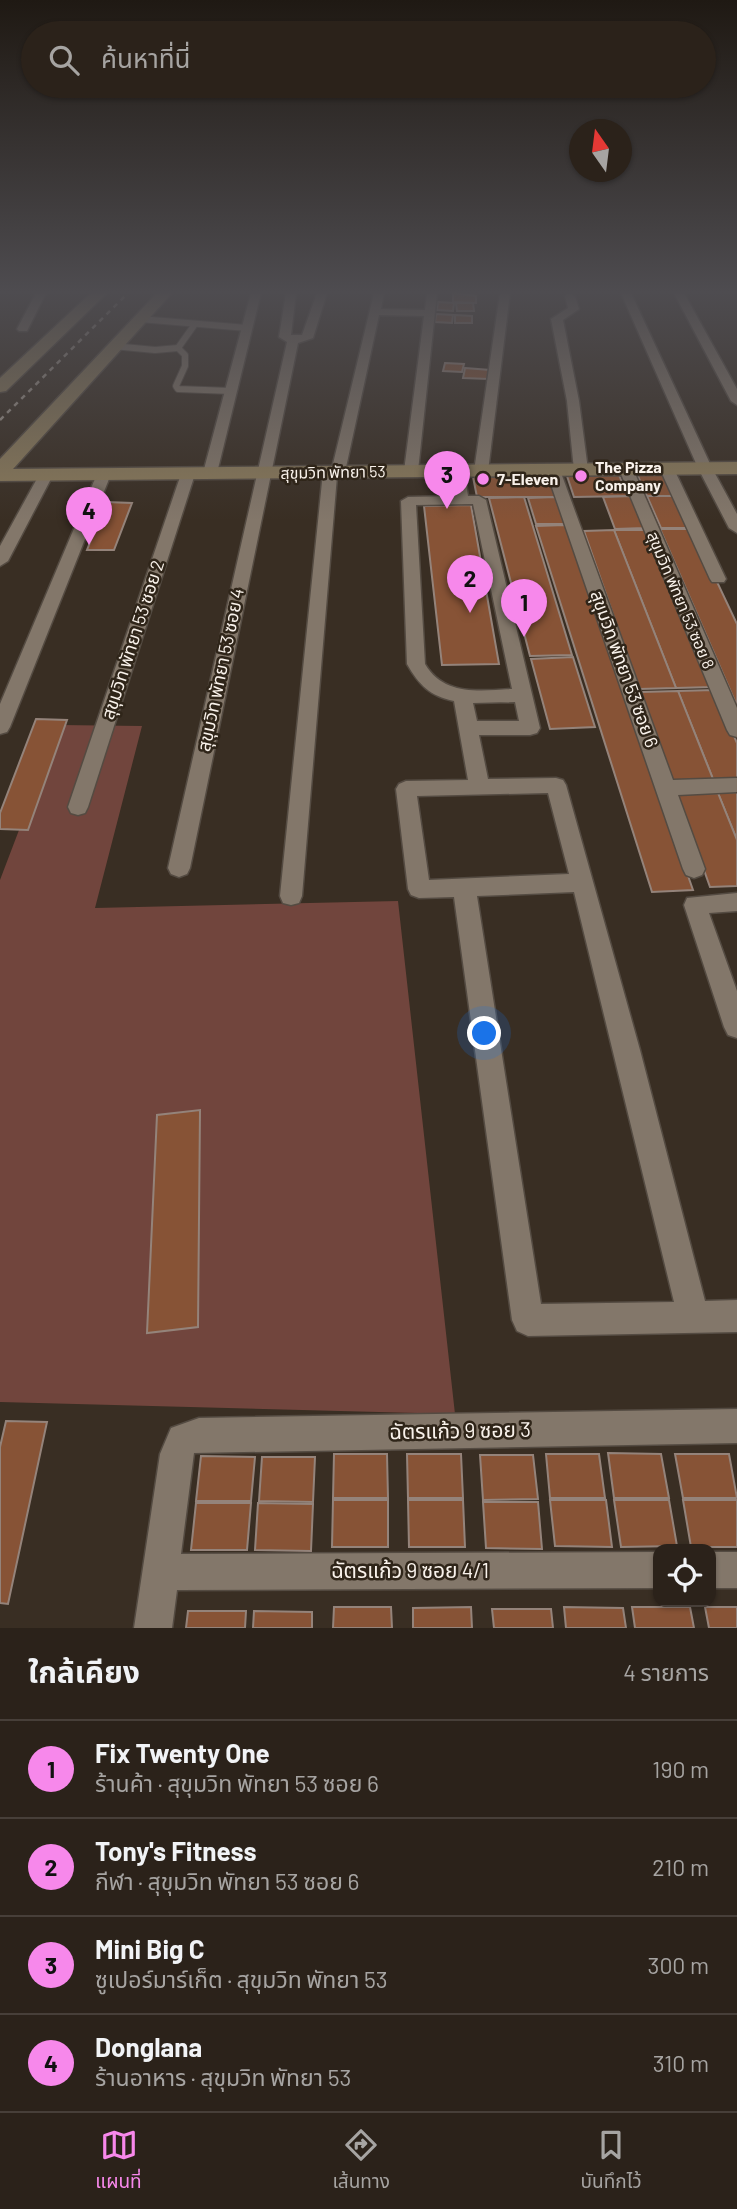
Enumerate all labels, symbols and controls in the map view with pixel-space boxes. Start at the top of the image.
search box [21,21,716,98]
icon: search [45,41,83,79]
text: ค้นหาที่นี่ [101,42,191,73]
north arrow [569,119,632,182]
pin: 3 [424,451,470,509]
place label: The Pizza Company [595,457,662,494]
street label: สุขุมวิท พัทยา 53 [280,461,386,483]
marker: The Pizza Company [573,468,589,484]
place label: 7-Eleven [497,469,558,488]
marker: 7-Eleven [475,471,491,487]
pin: 4 [66,487,112,545]
street label: สุขุมวิท พัทยา 53 ซอย 8 [643,528,719,672]
pin: 2 [447,555,493,613]
street label: สุขุมวิท พัทยา 53 ซอย 2 [96,557,169,722]
pin: 1 [501,579,547,637]
street label: สุขุมวิท พัทยา 53 ซอย 4 [192,586,249,754]
street label: สุขุมวิท พัทยา 53 ซอย 6 [585,587,664,751]
your location [467,1016,501,1050]
street label: ฉัตรแก้ว 9 ซอย 3 [389,1416,531,1443]
map controls [653,1544,716,1607]
button: locate [653,1544,716,1607]
street label: ฉัตรแก้ว 9 ซอย 4/1 [331,1557,489,1582]
text: ใกล้เคียง [28,1653,140,1689]
text: 4 รายการ [623,1658,709,1686]
text: Fix Twenty One [95,1737,270,1768]
text: 1 [47,1755,55,1783]
text: 190 m [652,1755,709,1783]
text: ร้านค้า · สุขุมวิท พัทยา 53 ซอย 6 [95,1769,379,1797]
text: Tony's Fitness [95,1835,256,1866]
text: 2 [45,1853,57,1881]
text: 210 m [652,1853,709,1881]
text: กีฬา · สุขุมวิท พัทยา 53 ซอย 6 [95,1867,359,1895]
text: Mini Big C [95,1933,205,1964]
text: 3 [45,1951,57,1979]
text: 300 m [648,1951,709,1979]
text: ซูเปอร์มาร์เก็ต · สุขุมวิท พัทยา 53 [95,1965,388,1993]
text: Donglana [95,2031,202,2062]
text: 4 [44,2049,58,2077]
text: 310 m [653,2049,709,2077]
text: ร้านอาหาร · สุขุมวิท พัทยา 53 [95,2063,351,2091]
tab: แผนที่ [95,2126,142,2197]
tab: เส้นทาง [332,2126,390,2197]
tab: บันทึกไว้ [581,2126,642,2197]

